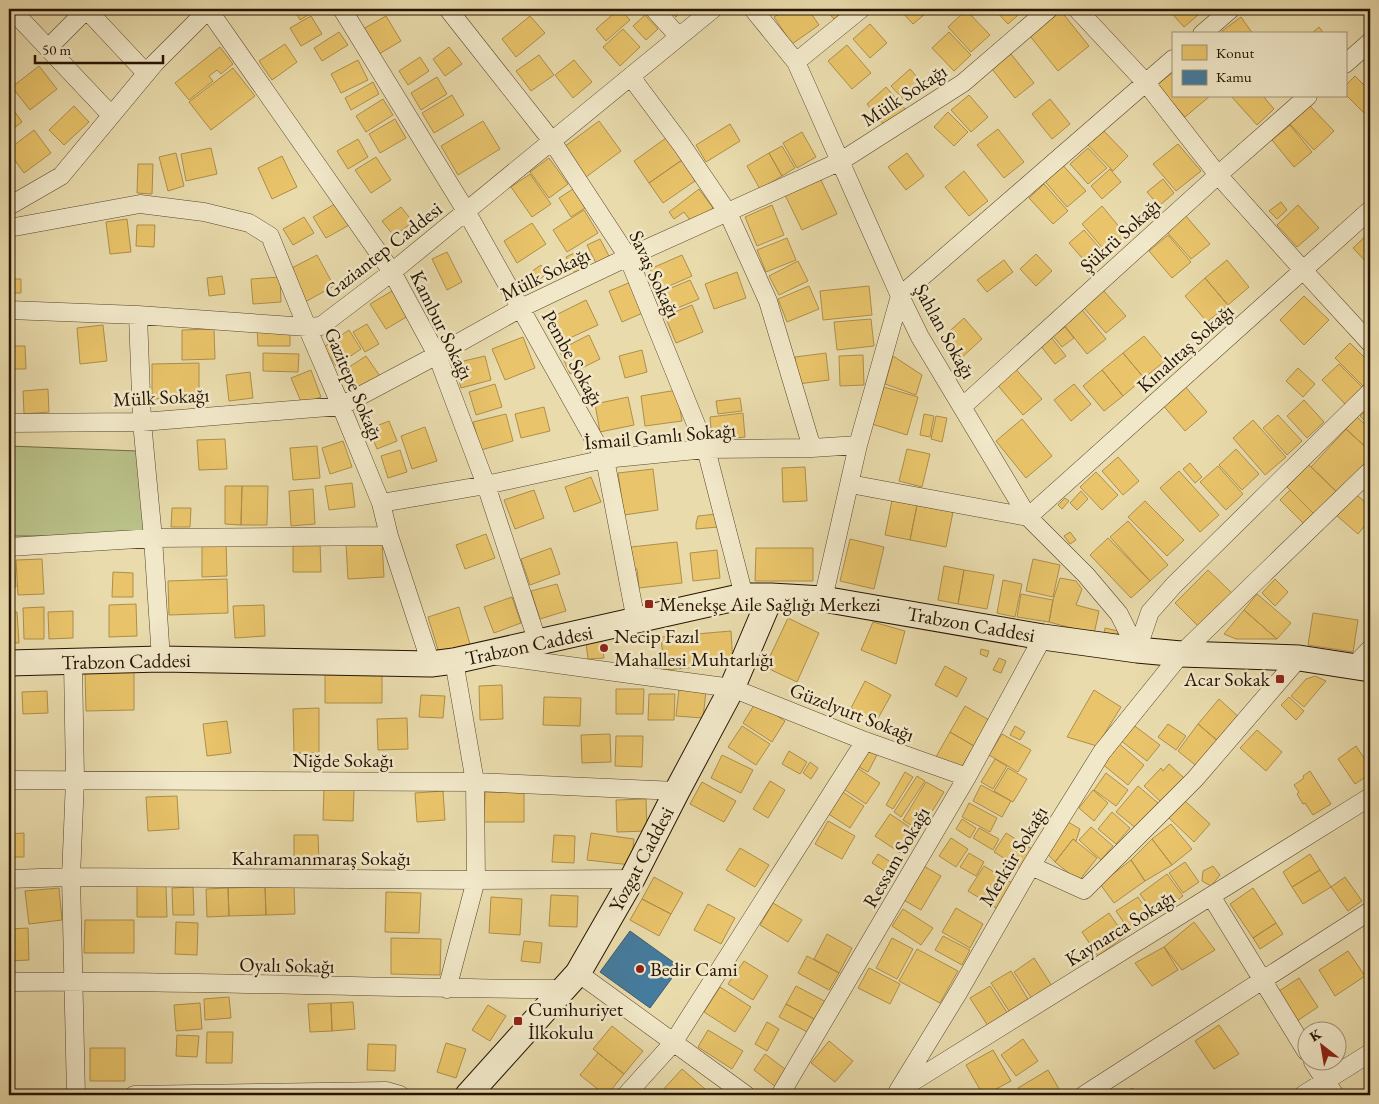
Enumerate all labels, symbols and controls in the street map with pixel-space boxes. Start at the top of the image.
scale bar [35,32,162,64]
legend [1172,32,1346,98]
text: 50 m [42,40,71,59]
text: Konut [1216,43,1254,62]
street label: Mülk Sokağı [856,58,952,132]
text: Kamu [1216,67,1252,86]
street label: Şükrü Sokağı [1074,192,1166,278]
street label: Gaziantep Caddesi [319,196,447,304]
street label: Savaş Sokağı [623,226,687,322]
street label: Mülk Sokağı [496,241,594,307]
street label: Kambur Sokağı [404,266,480,384]
street label: Şahlan Sokağı [908,279,982,383]
street label: Kınalıtaş Sokağı [1131,298,1239,398]
street label: Pembe Sokağı [536,306,610,410]
street label: Gazitepe Sokağı [318,323,390,445]
street label: Mülk Sokağı [112,381,210,413]
street label: İsmail Gamlı Sokağı [583,416,737,456]
place label: Menekşe Aile Sağlığı Merkezi [659,591,881,617]
marker: Menekşe Aile Sağlığı Merkezi [643,598,655,610]
street label: Trabzon Caddesi [905,600,1037,648]
street label: Trabzon Caddesi [463,619,595,671]
place label: Necip Fazıl Mahallesi Muhtarlığı [614,623,774,672]
marker: Necip Fazıl Mahallesi Muhtarlığı [598,642,610,654]
street label: Trabzon Caddesi [61,647,191,675]
place label: Acar Sokak [1183,666,1271,692]
marker: Acar Sokak [1274,673,1286,685]
street label: Güzelyurt Sokağı [786,676,918,748]
street label: Niğde Sokağı [292,747,394,773]
street label: Merkür Sokağı [973,801,1053,911]
street label: Yozgat Caddesi [602,802,680,916]
street label: Ressam Sokağı [857,802,935,912]
street label: Kahramanmaraş Sokağı [231,845,411,871]
street label: Kaynarca Sokağı [1060,884,1180,972]
street label: Oyalı Sokağı [239,951,335,979]
place label: Bedir Cami [650,956,738,982]
marker: Bedir Cami [634,963,646,975]
place label: Cumhuriyet İlkokulu [528,996,624,1045]
marker: Cumhuriyet İlkokulu [512,1015,524,1027]
north arrow [1296,1022,1346,1072]
text: K [1306,1024,1325,1045]

